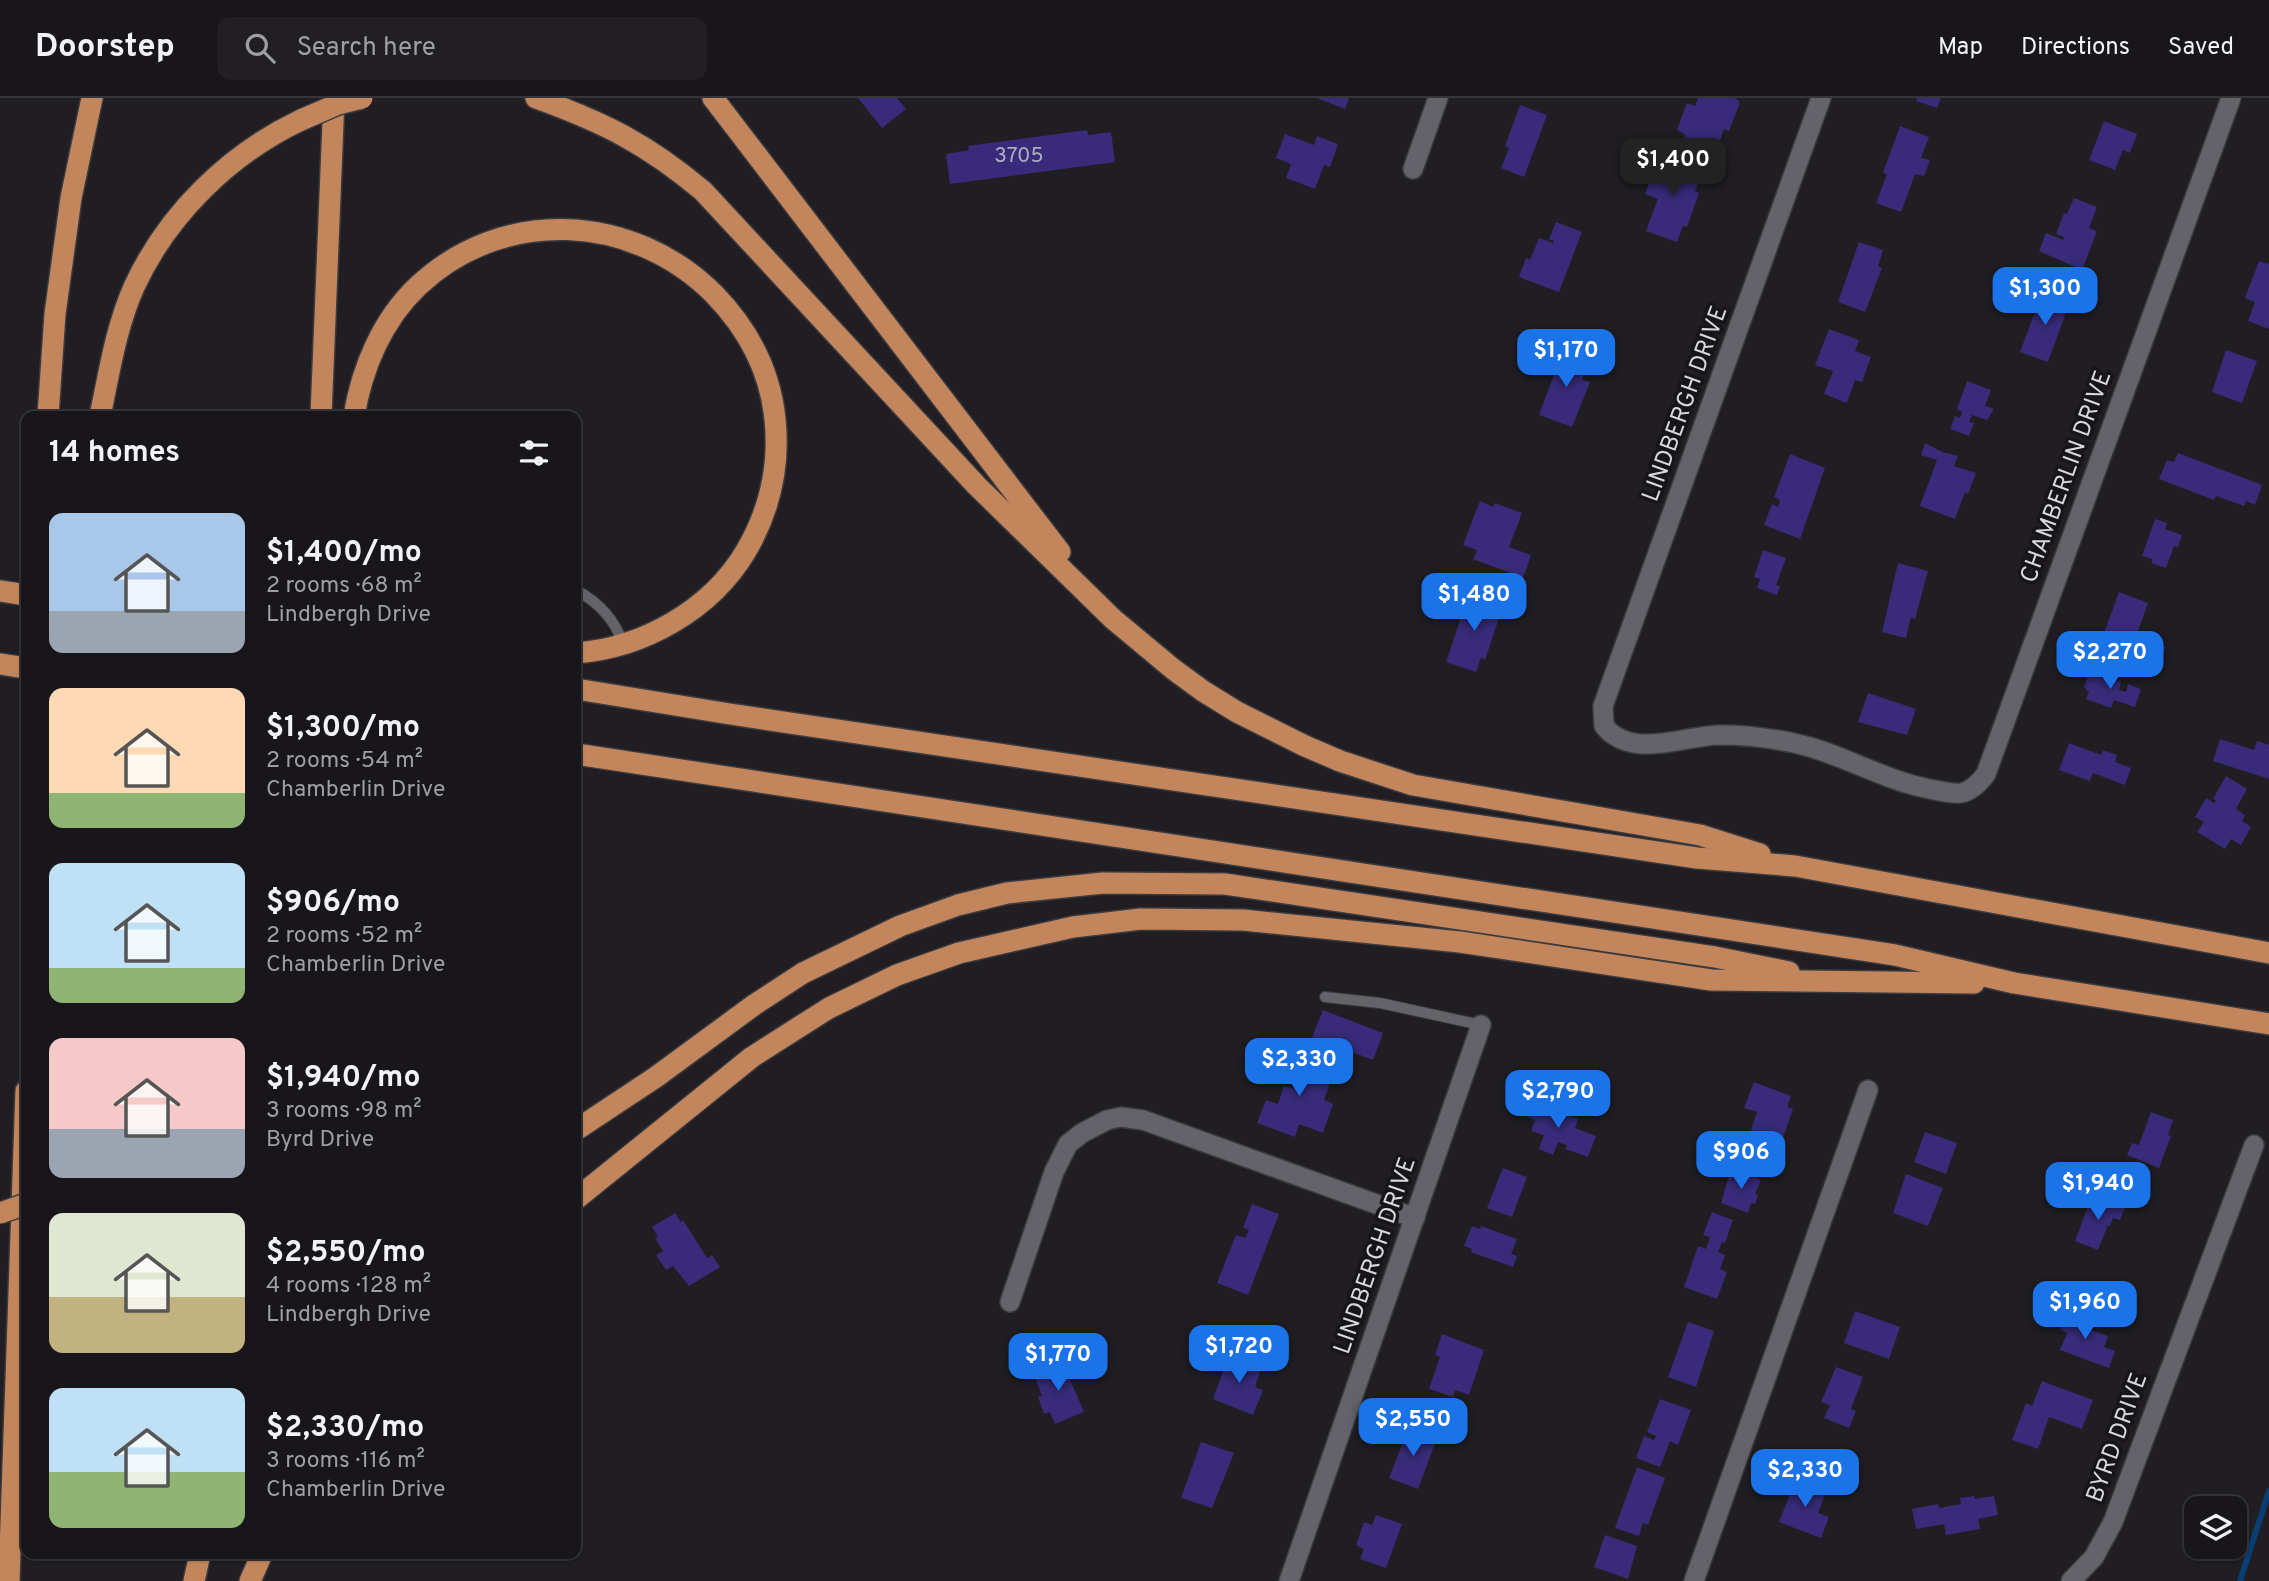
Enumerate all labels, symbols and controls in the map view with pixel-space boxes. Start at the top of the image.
search box [217,17,707,80]
text: Doorstep [35,27,175,69]
icon: search [241,29,279,67]
text: Search here [297,32,436,65]
text: Map [1938,33,1983,63]
text: Directions [2021,33,2130,63]
text: Saved [2168,33,2234,63]
pin: $1,400 [1616,139,1730,198]
house number: 3705 [994,143,1044,170]
text: $1,400 [1636,146,1710,175]
pin: $1,300 [1988,268,2102,327]
text: $1,300 [2009,275,2081,304]
street label: LINDBERGH DRIVE [1637,302,1735,506]
pin: $1,170 [1509,330,1623,389]
text: $1,170 [1533,337,1599,366]
street label: CHAMBERLIN DRIVE [2015,367,2119,587]
icon: filters [515,434,553,472]
text: 14 homes [49,435,180,472]
text: $1,400/mo [266,535,422,572]
icon: home [105,541,189,625]
text: 2 rooms · 68 m² [266,572,422,601]
pin: $1,480 [1417,574,1531,633]
text: $1,480 [1437,581,1511,610]
text: Lindbergh Drive [266,601,431,630]
pin: $2,270 [2053,632,2167,691]
text: $2,270 [2072,639,2148,668]
text: $1,300/mo [266,710,420,747]
icon: home [105,716,189,800]
text: 2 rooms · 54 m² [266,747,423,776]
text: Chamberlin Drive [266,776,445,805]
text: $906/mo [266,885,400,922]
icon: home [105,891,189,975]
text: 2 rooms · 52 m² [266,922,422,951]
text: Chamberlin Drive [266,951,445,980]
pin: $2,330 [1242,1038,1356,1098]
text: $2,330 [1261,1046,1337,1075]
text: $1,940/mo [266,1060,420,1097]
icon: home [105,1066,189,1150]
pin: $2,790 [1501,1070,1615,1130]
text: $2,790 [1521,1078,1595,1107]
text: 3 rooms · 98 m² [266,1097,422,1126]
text: Byrd Drive [266,1126,374,1155]
pin: $906 [1700,1132,1782,1191]
text: $906 [1712,1139,1770,1168]
street label: LINDBERGH DRIVE [1328,1154,1424,1358]
pin: $1,940 [2041,1162,2155,1222]
text: $1,940 [2061,1170,2135,1199]
text: $2,550/mo [266,1235,425,1272]
icon: home [105,1241,189,1325]
text: 4 rooms · 128 m² [266,1272,431,1301]
pin: $1,960 [2028,1282,2142,1341]
text: $1,960 [2049,1289,2121,1318]
text: Lindbergh Drive [266,1301,431,1330]
pin: $1,720 [1182,1326,1296,1385]
text: $1,720 [1205,1333,1273,1362]
pin: $1,770 [1001,1334,1115,1393]
text: $1,770 [1025,1341,1091,1370]
street label: BYRD DRIVE [2081,1369,2155,1507]
pin: $2,550 [1356,1398,1470,1458]
text: $2,550 [1375,1406,1451,1435]
text: $2,330/mo [266,1410,424,1447]
icon: home [105,1416,189,1500]
text: 3 rooms · 116 m² [266,1447,425,1476]
pin: $2,330 [1748,1450,1862,1509]
text: $2,330 [1767,1457,1843,1486]
text: Chamberlin Drive [266,1476,445,1505]
map controls [2184,1496,2247,1559]
button: layers [2184,1496,2247,1559]

